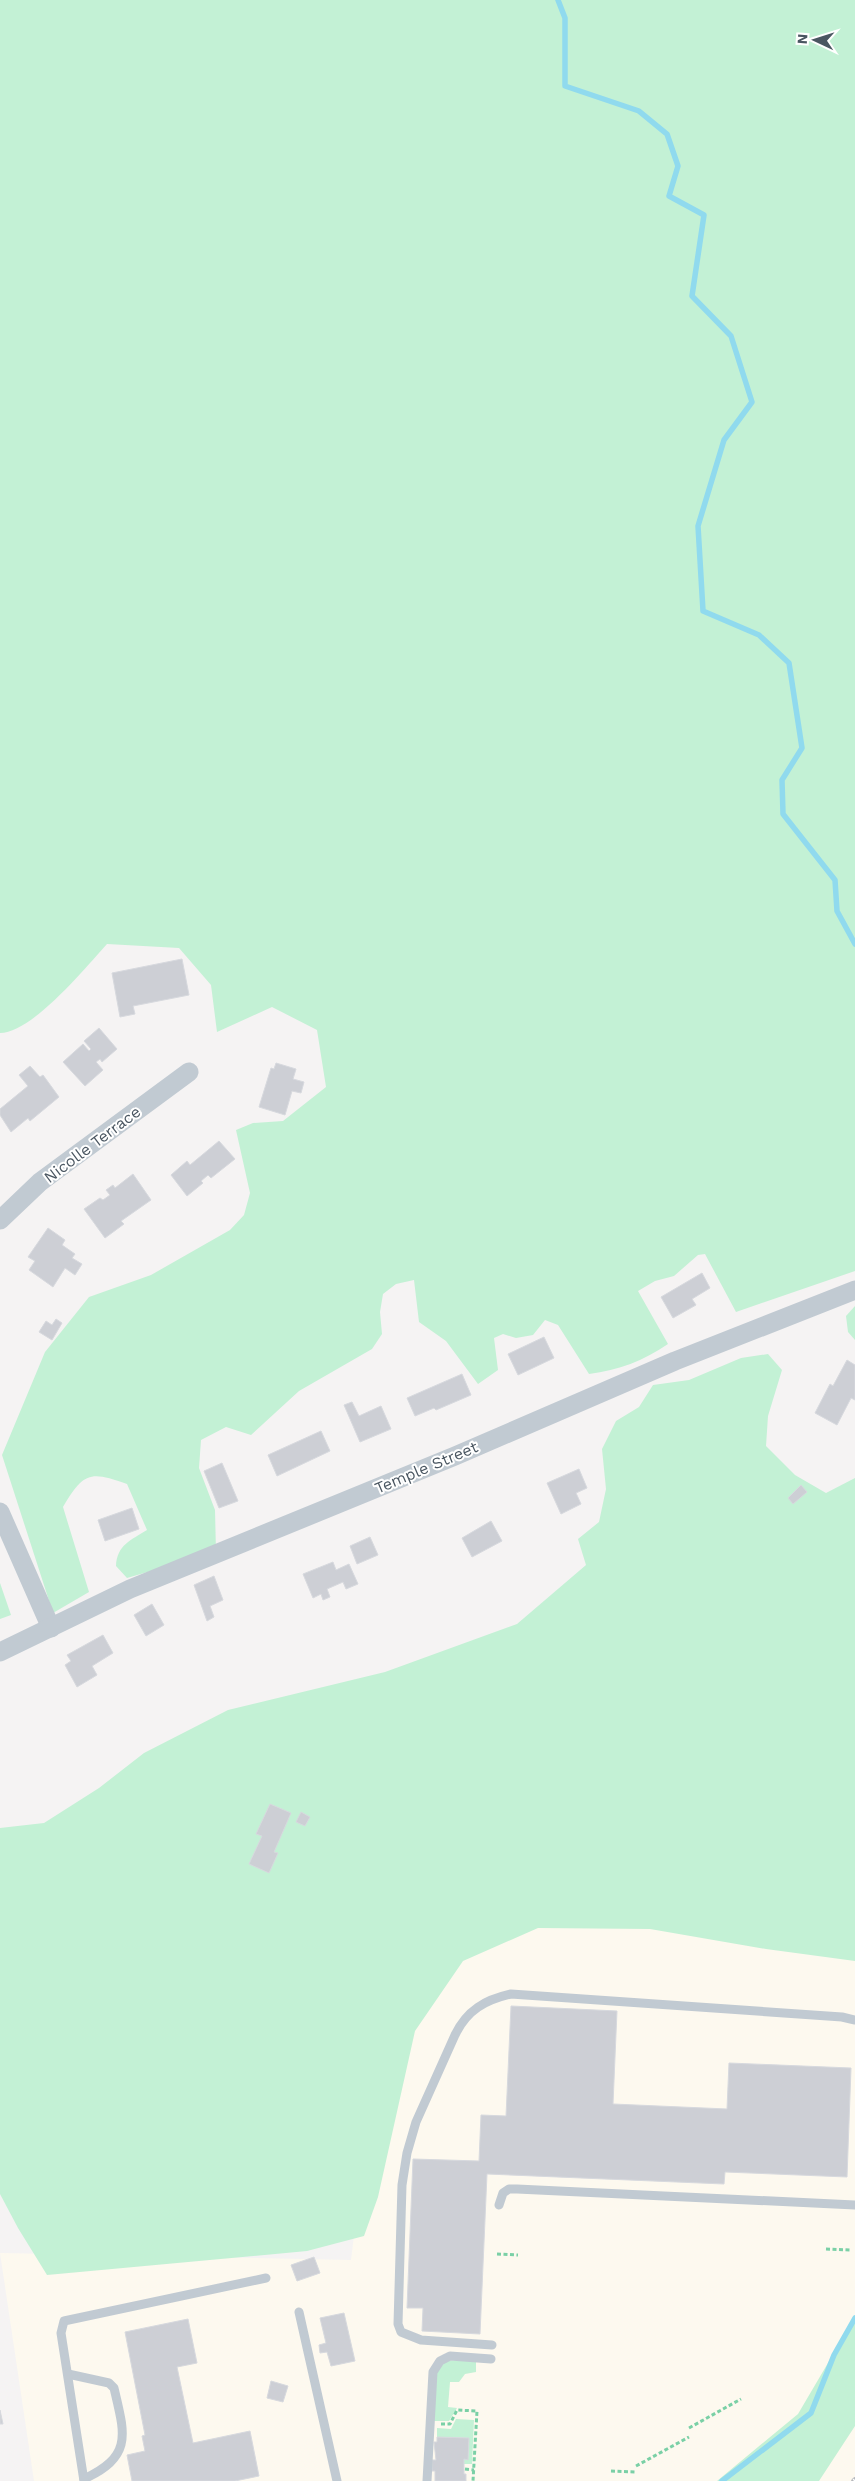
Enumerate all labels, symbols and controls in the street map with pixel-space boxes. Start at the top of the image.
north arrow [790,15,840,65]
text: N [794,33,810,45]
street label: Nicolle Terrace [40,1102,144,1187]
street label: Temple Street [372,1437,481,1498]

